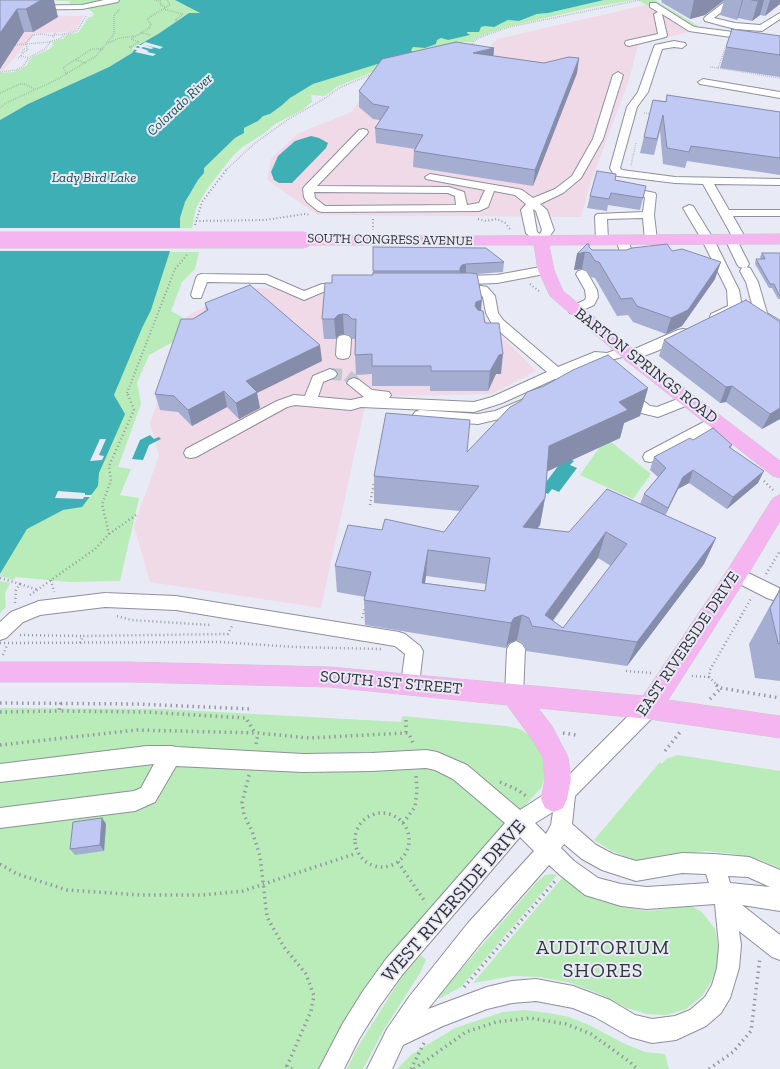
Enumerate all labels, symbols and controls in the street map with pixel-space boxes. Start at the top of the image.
water label: Colorado River [144,70,216,140]
water label: Lady Bird Lake [52,170,136,186]
street label: SOUTH CONGRESS AVENUE [307,231,473,249]
street label: BARTON SPRINGS ROAD [571,304,721,428]
street label: EAST RIVERSIDE DRIVE [632,568,744,720]
street label: SOUTH 1ST STREET [319,667,463,699]
street label: WEST RIVERSIDE DRIVE [377,815,531,987]
district label: AUDITORIUM SHORES [536,936,670,983]

